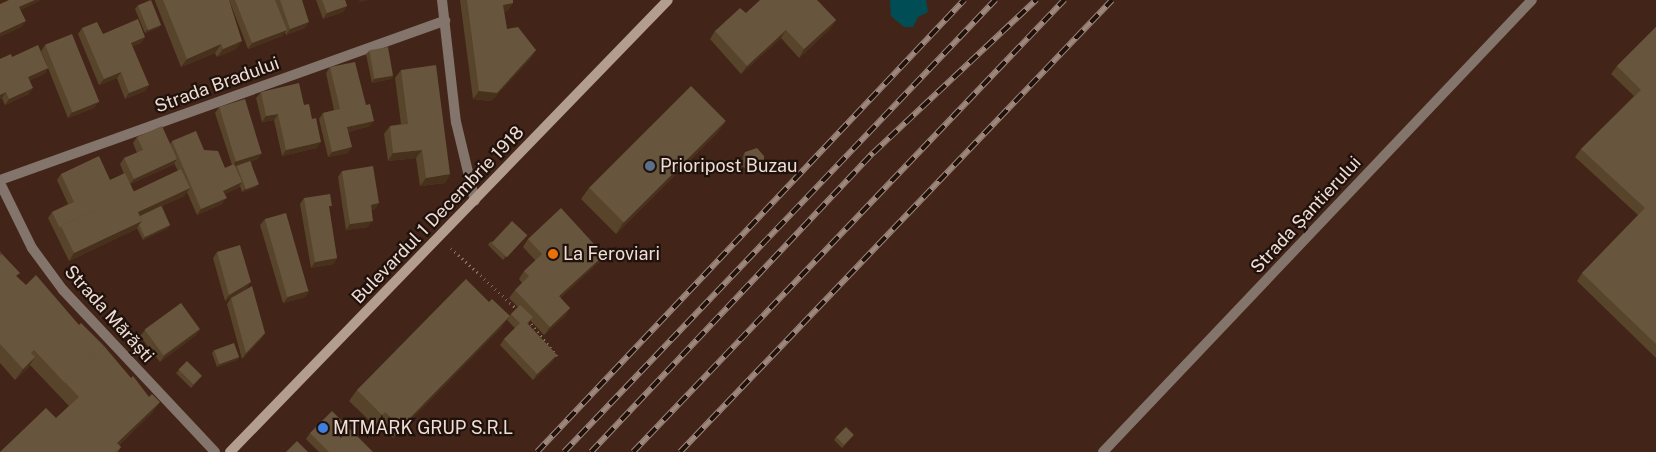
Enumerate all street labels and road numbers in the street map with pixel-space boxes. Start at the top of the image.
street label: Strada Bradului [152,53,282,117]
street label: Bulevardul 1 Decembrie 1918 [347,122,529,308]
street label: Strada Șantierului [1246,152,1366,278]
street label: Strada Mărăști [60,261,158,367]

